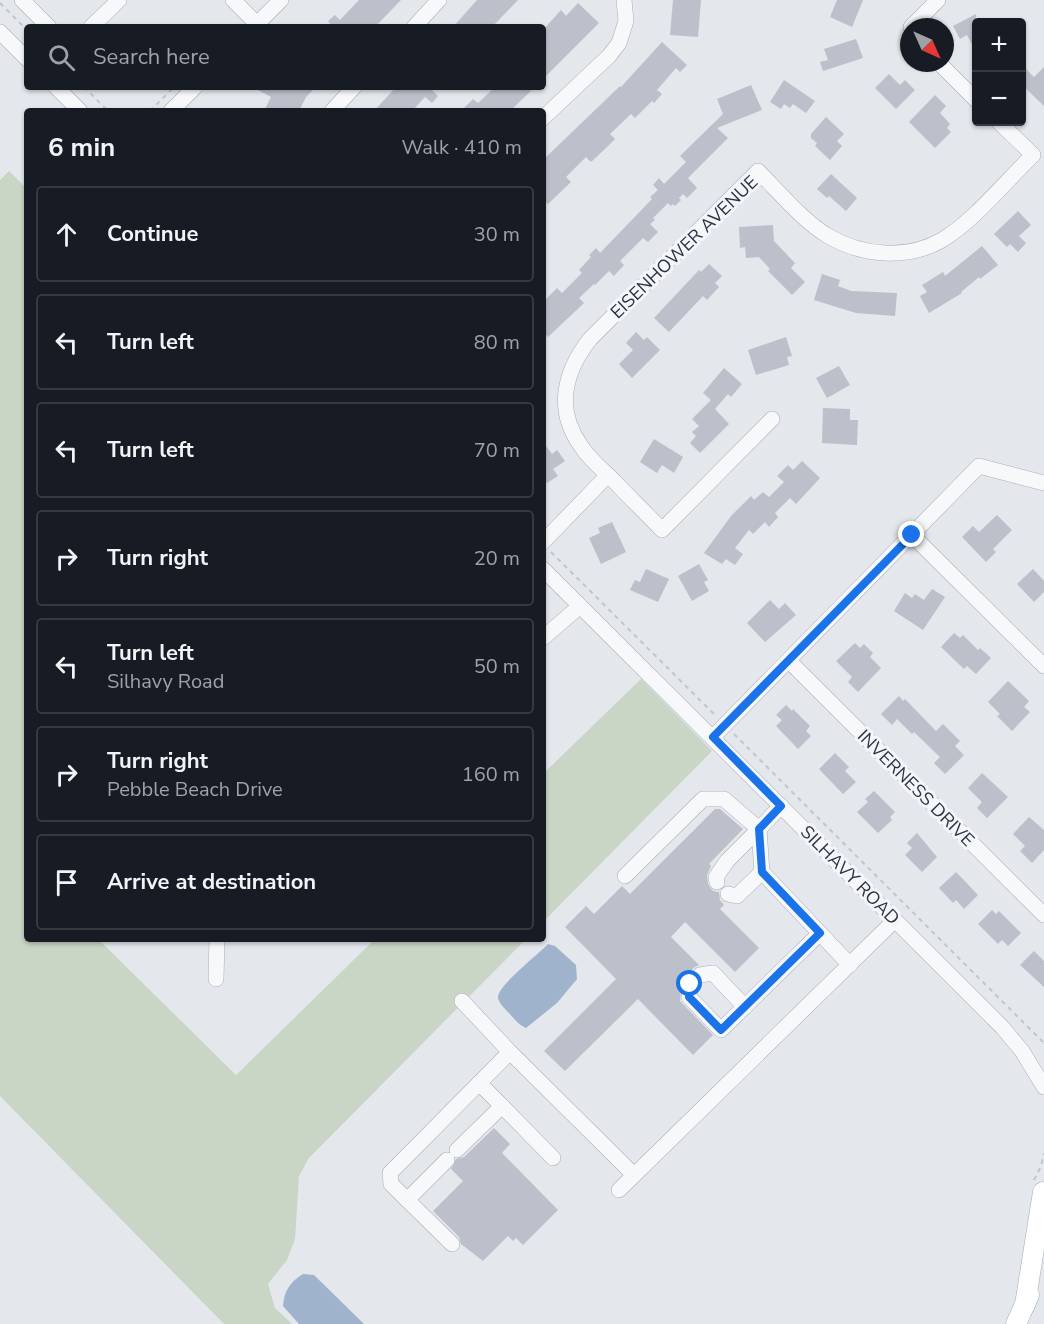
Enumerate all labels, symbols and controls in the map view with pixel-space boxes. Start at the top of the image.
north arrow [900,18,954,72]
map controls [972,18,1026,126]
button: + [972,18,1026,72]
search box [24,24,546,90]
icon: search [45,41,78,74]
text: Search here [93,42,210,72]
button: − [972,72,1026,126]
text: 6 min [48,130,115,165]
text: Walk · 410 m [402,134,522,161]
street label: EISENHOWER AVENUE [605,170,763,324]
icon: ahead [50,218,83,251]
text: Continue [107,219,198,249]
text: 30 m [474,221,520,248]
icon: left [50,326,83,359]
text: Turn left [107,327,194,357]
text: 80 m [474,329,520,356]
icon: left [50,434,83,467]
text: Turn left [107,435,194,465]
text: 70 m [474,437,520,464]
route end [898,521,924,547]
icon: right [50,542,83,575]
text: Turn right [107,543,208,573]
text: 20 m [474,545,520,572]
text: Turn left [107,638,194,668]
icon: left [50,650,83,683]
text: 50 m [474,653,520,680]
text: Silhavy Road [107,668,224,695]
street label: INVERNESS DRIVE [852,724,980,852]
text: Turn right [107,746,208,776]
icon: right [50,758,83,791]
text: 160 m [462,761,520,788]
text: Pebble Beach Drive [107,776,283,803]
street label: SILHAVY ROAD [795,820,905,930]
icon: arrive [50,866,83,899]
text: Arrive at destination [107,867,316,897]
route start [676,970,702,996]

